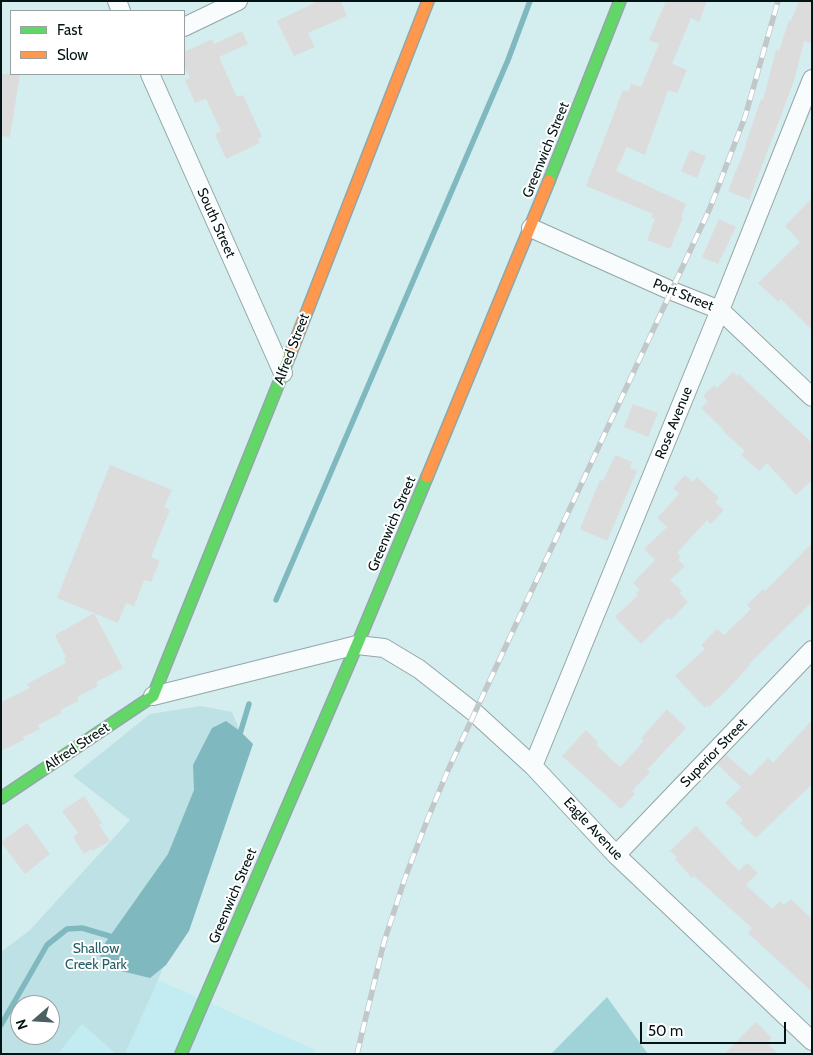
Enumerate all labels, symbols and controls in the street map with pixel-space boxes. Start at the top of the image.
legend [10,10,185,75]
text: Fast [57,21,82,39]
text: Slow [57,46,88,64]
street label: Greenwich Street [519,100,573,200]
street label: South Street [193,185,239,261]
street label: Port Street [650,275,716,315]
street label: Alfred Street [271,311,313,387]
street label: Rose Avenue [652,384,696,462]
street label: Greenwich Street [364,474,420,574]
street label: Superior Street [677,715,751,791]
street label: Alfred Street [41,719,113,775]
street label: Eagle Avenue [560,794,626,864]
street label: Greenwich Street [205,846,261,946]
park label: Shallow Creek Park [65,941,127,974]
north arrow [10,995,60,1045]
scale bar [643,1012,789,1044]
text: N [12,1017,32,1032]
text: 50 m [648,1022,683,1040]

